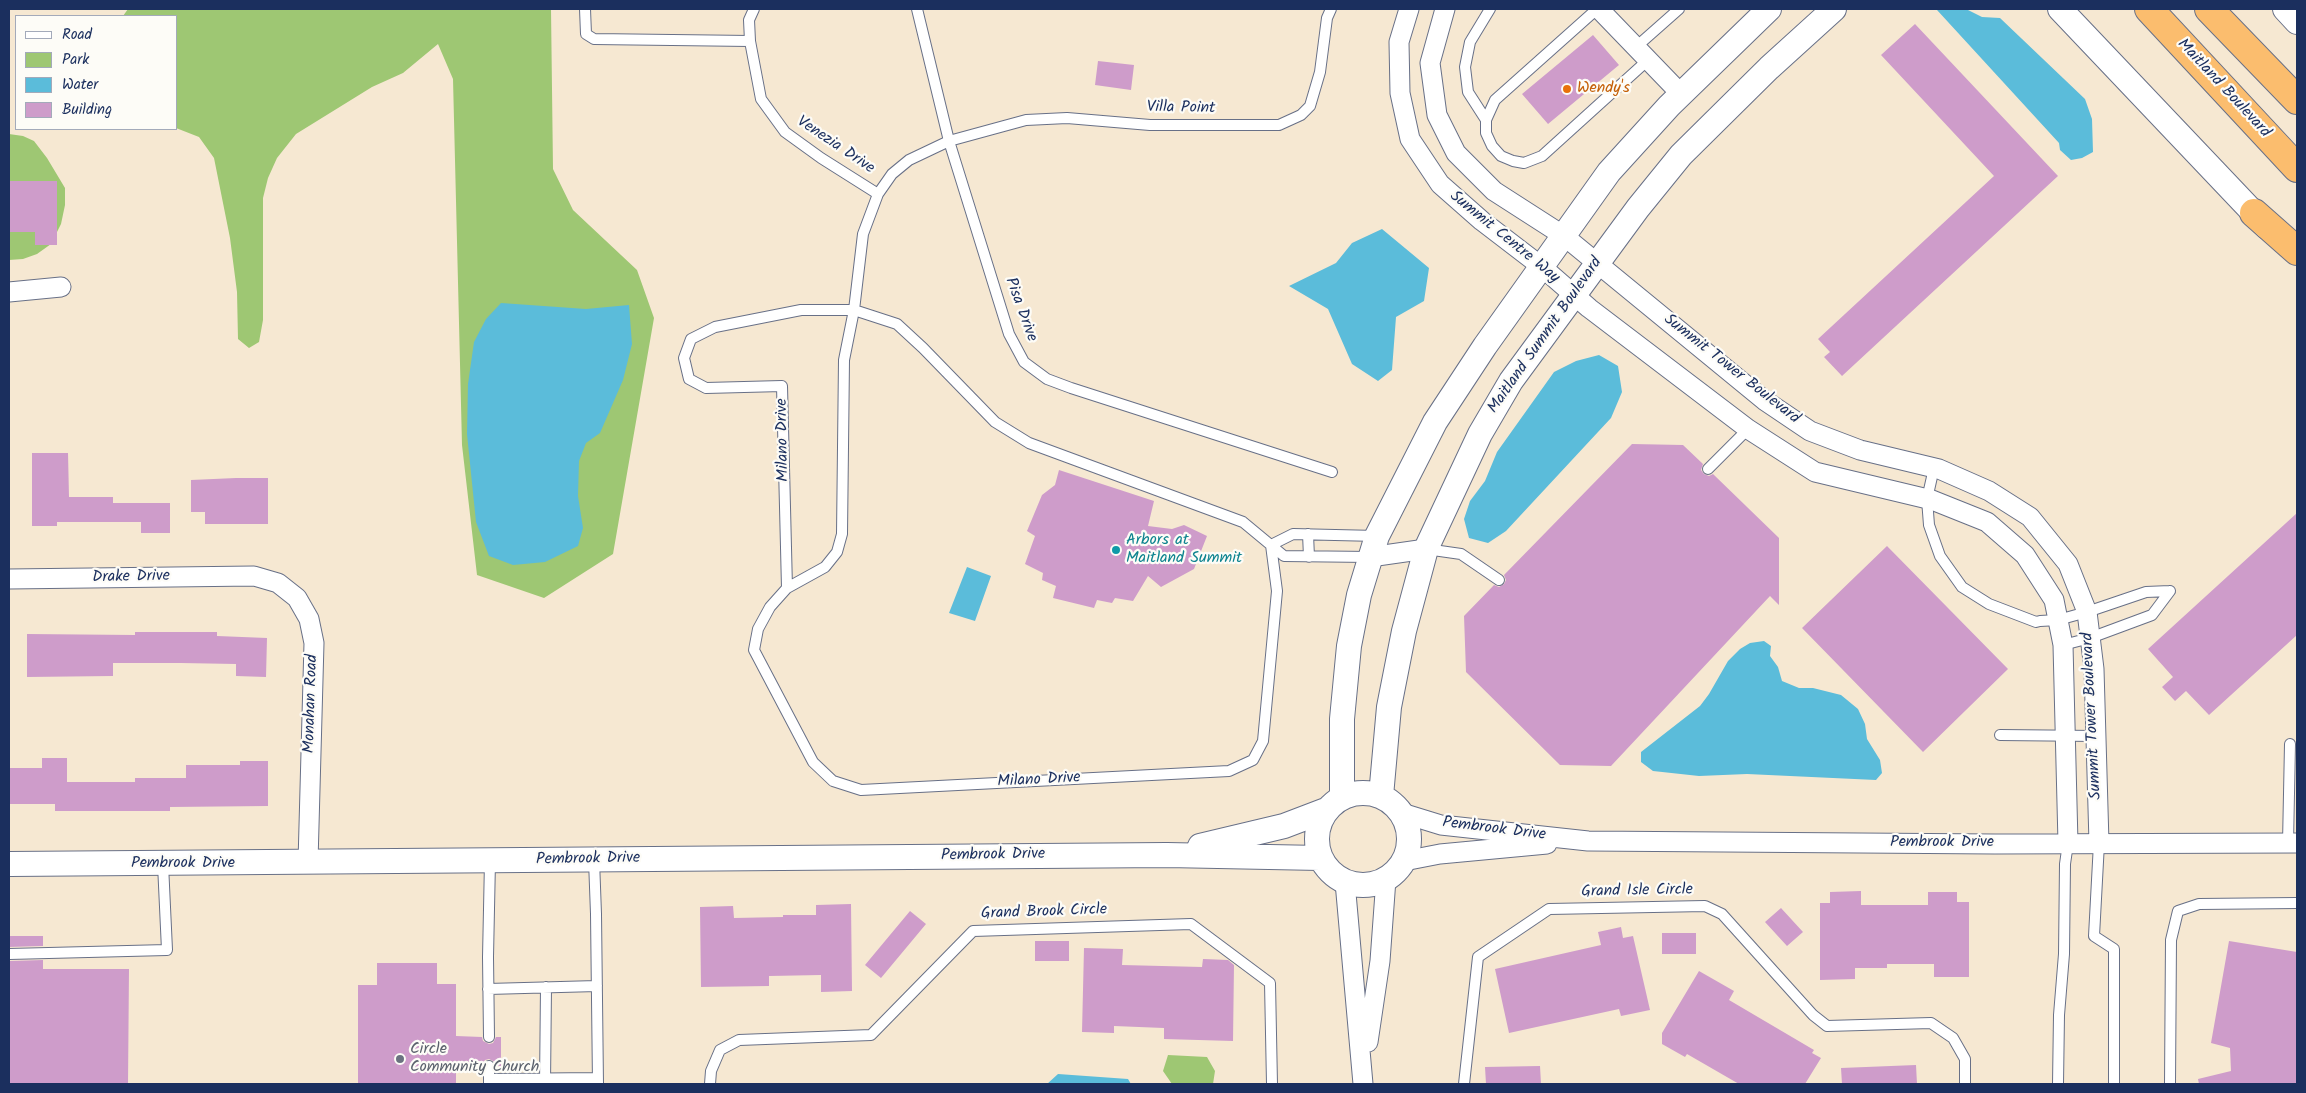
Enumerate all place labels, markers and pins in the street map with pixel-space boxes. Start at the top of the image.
place label: Wendy's [1577,79,1630,99]
marker: Wendy's [1561,83,1573,95]
place label: Arbors at Maitland Summit [1126,531,1242,569]
marker: Arbors at Maitland Summit [1110,544,1122,556]
place label: Circle Community Church [410,1040,539,1078]
marker: Circle Community Church [394,1053,406,1065]

